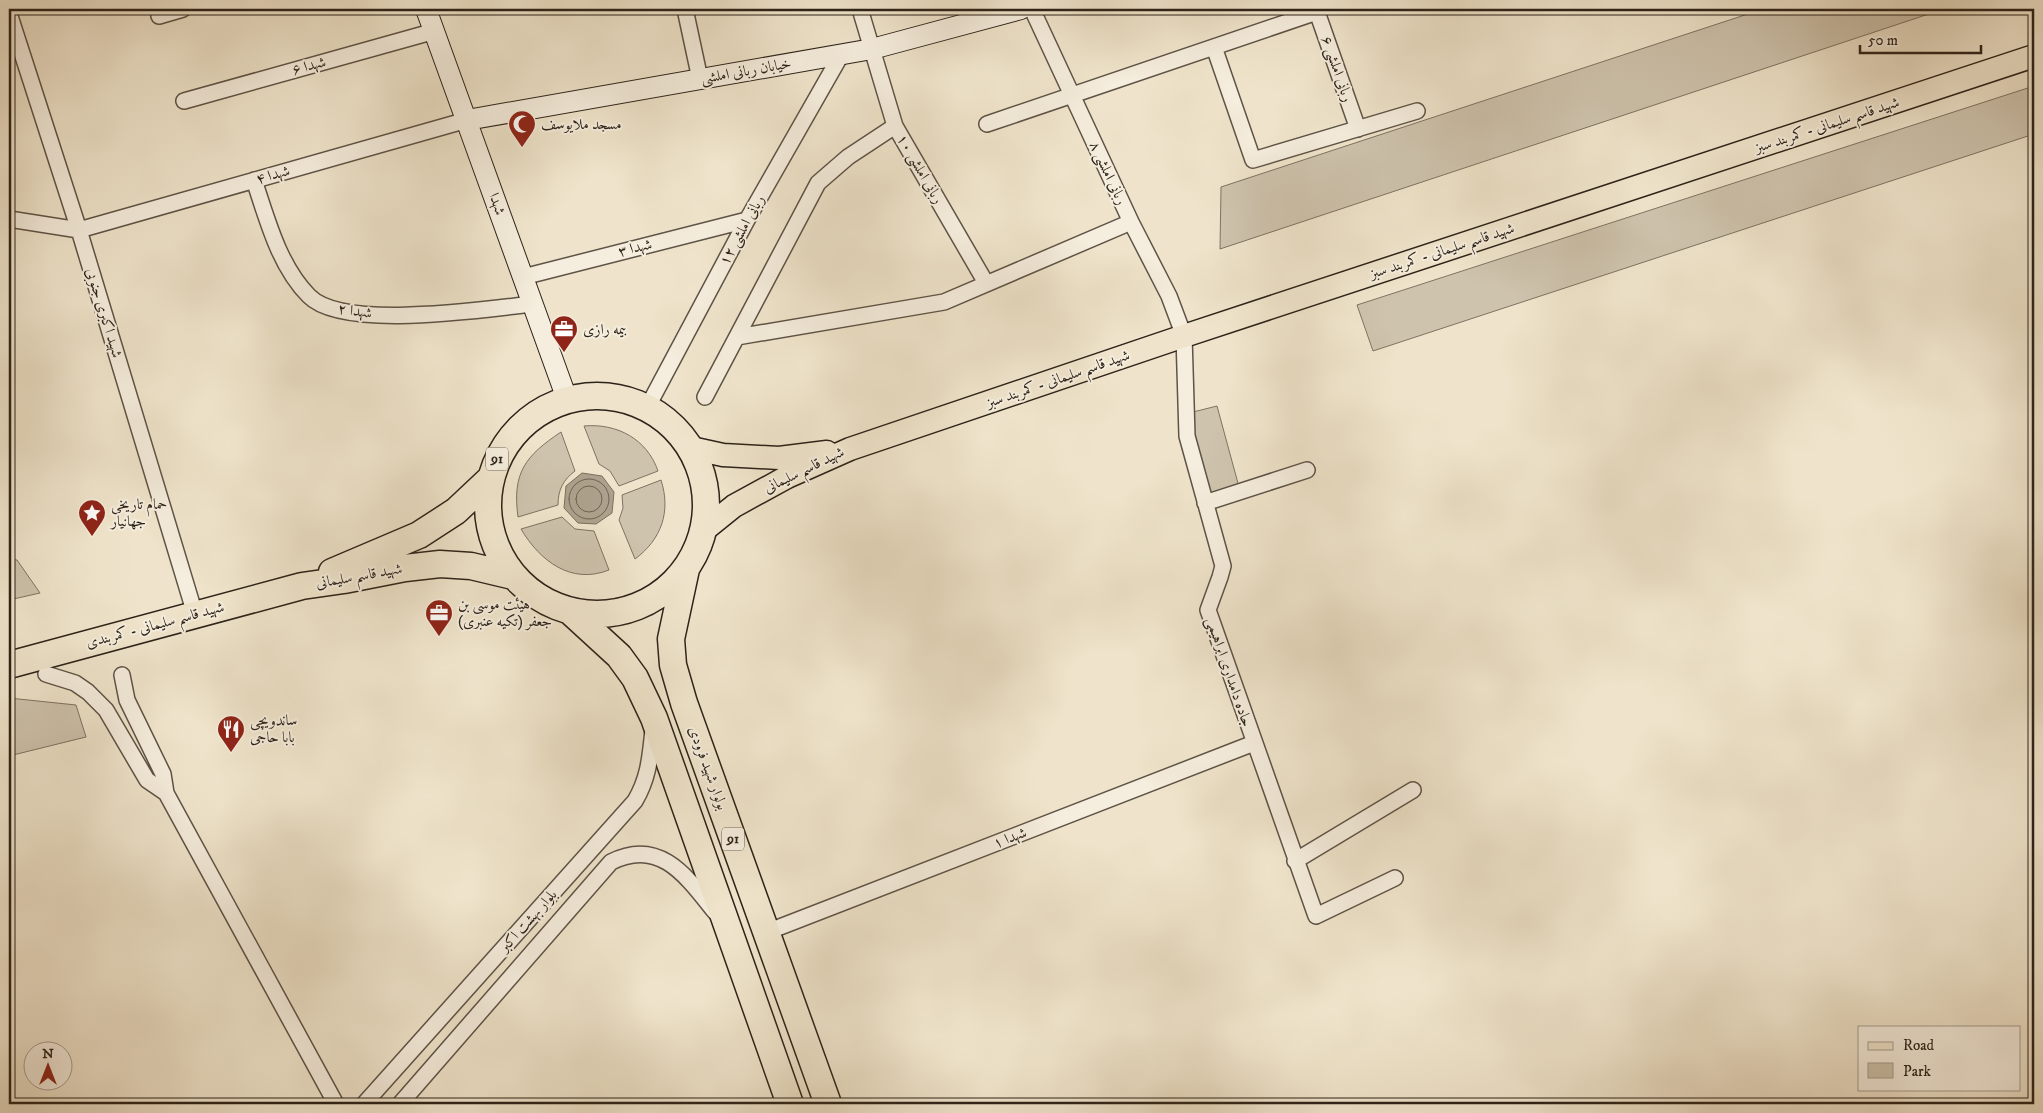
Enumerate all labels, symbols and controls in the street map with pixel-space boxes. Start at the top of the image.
scale bar [1860,22,1982,54]
text: 50 m [1868,31,1898,50]
street label: ربانی املشی ۶ [1316,34,1357,105]
street label: شهدا ۶ [290,52,328,80]
street label: خیابان ربانی املشی [699,54,793,89]
street label: شهید قاسم سلیمانی - کمربند سبز [1750,93,1903,163]
mosque icon: مسجد ملایوسف [507,109,537,148]
place label: مسجد ملایوسف [541,115,621,134]
street label: ربانی املشی ۱۰ [892,131,948,208]
street label: ربانی املشی ۸ [1084,138,1131,208]
street label: شهدا ۴ [254,161,292,189]
street label: شهدا [484,190,510,218]
street label: ربانی املشی ۱۲ [715,192,770,269]
street label: شهید قاسم سلیمانی - کمربند سبز [1365,219,1518,289]
street label: شهدا ۳ [616,235,654,261]
street label: شهید اکبری جنوبی [80,266,127,361]
street label: شهدا ۲ [337,299,373,323]
office icon: بیمه رازی [549,314,579,353]
place label: بیمه رازی [583,320,627,339]
street label: شهید قاسم سلیمانی - کمربند سبز [982,345,1134,418]
street label: شهید قاسم سلیمانی [761,442,850,502]
road number: 91 [486,448,508,470]
place label: حمام تاریخی جهانیار [109,495,167,531]
place icon: حمام تاریخی جهانیار [77,498,107,537]
street label: شهید قاسم سلیمانی [314,559,404,598]
place label: هيئت موسی بن جعفر (تکیه عنبری) [458,595,552,631]
street label: شهید قاسم سلیمانی - کمربندی [84,597,227,657]
office icon: هيئت موسی بن جعفر (تکیه عنبری) [424,598,454,637]
street label: جاده دامداری ابراهیمی [1200,615,1257,730]
place label: ساندویچی بابا حاجی [250,711,297,747]
restaurant icon: ساندویچی بابا حاجی [216,714,246,753]
street label: بولوار شهید فرودی [684,723,732,813]
street label: شهدا ۱ [991,823,1029,853]
road number: 91 [722,828,744,851]
street label: بلوار بهشت اکبر [493,885,561,958]
legend [1858,1026,2020,1090]
text: Road [1903,1036,1935,1055]
north arrow [22,1040,72,1090]
text: N [42,1045,54,1063]
text: Park [1903,1062,1932,1081]

